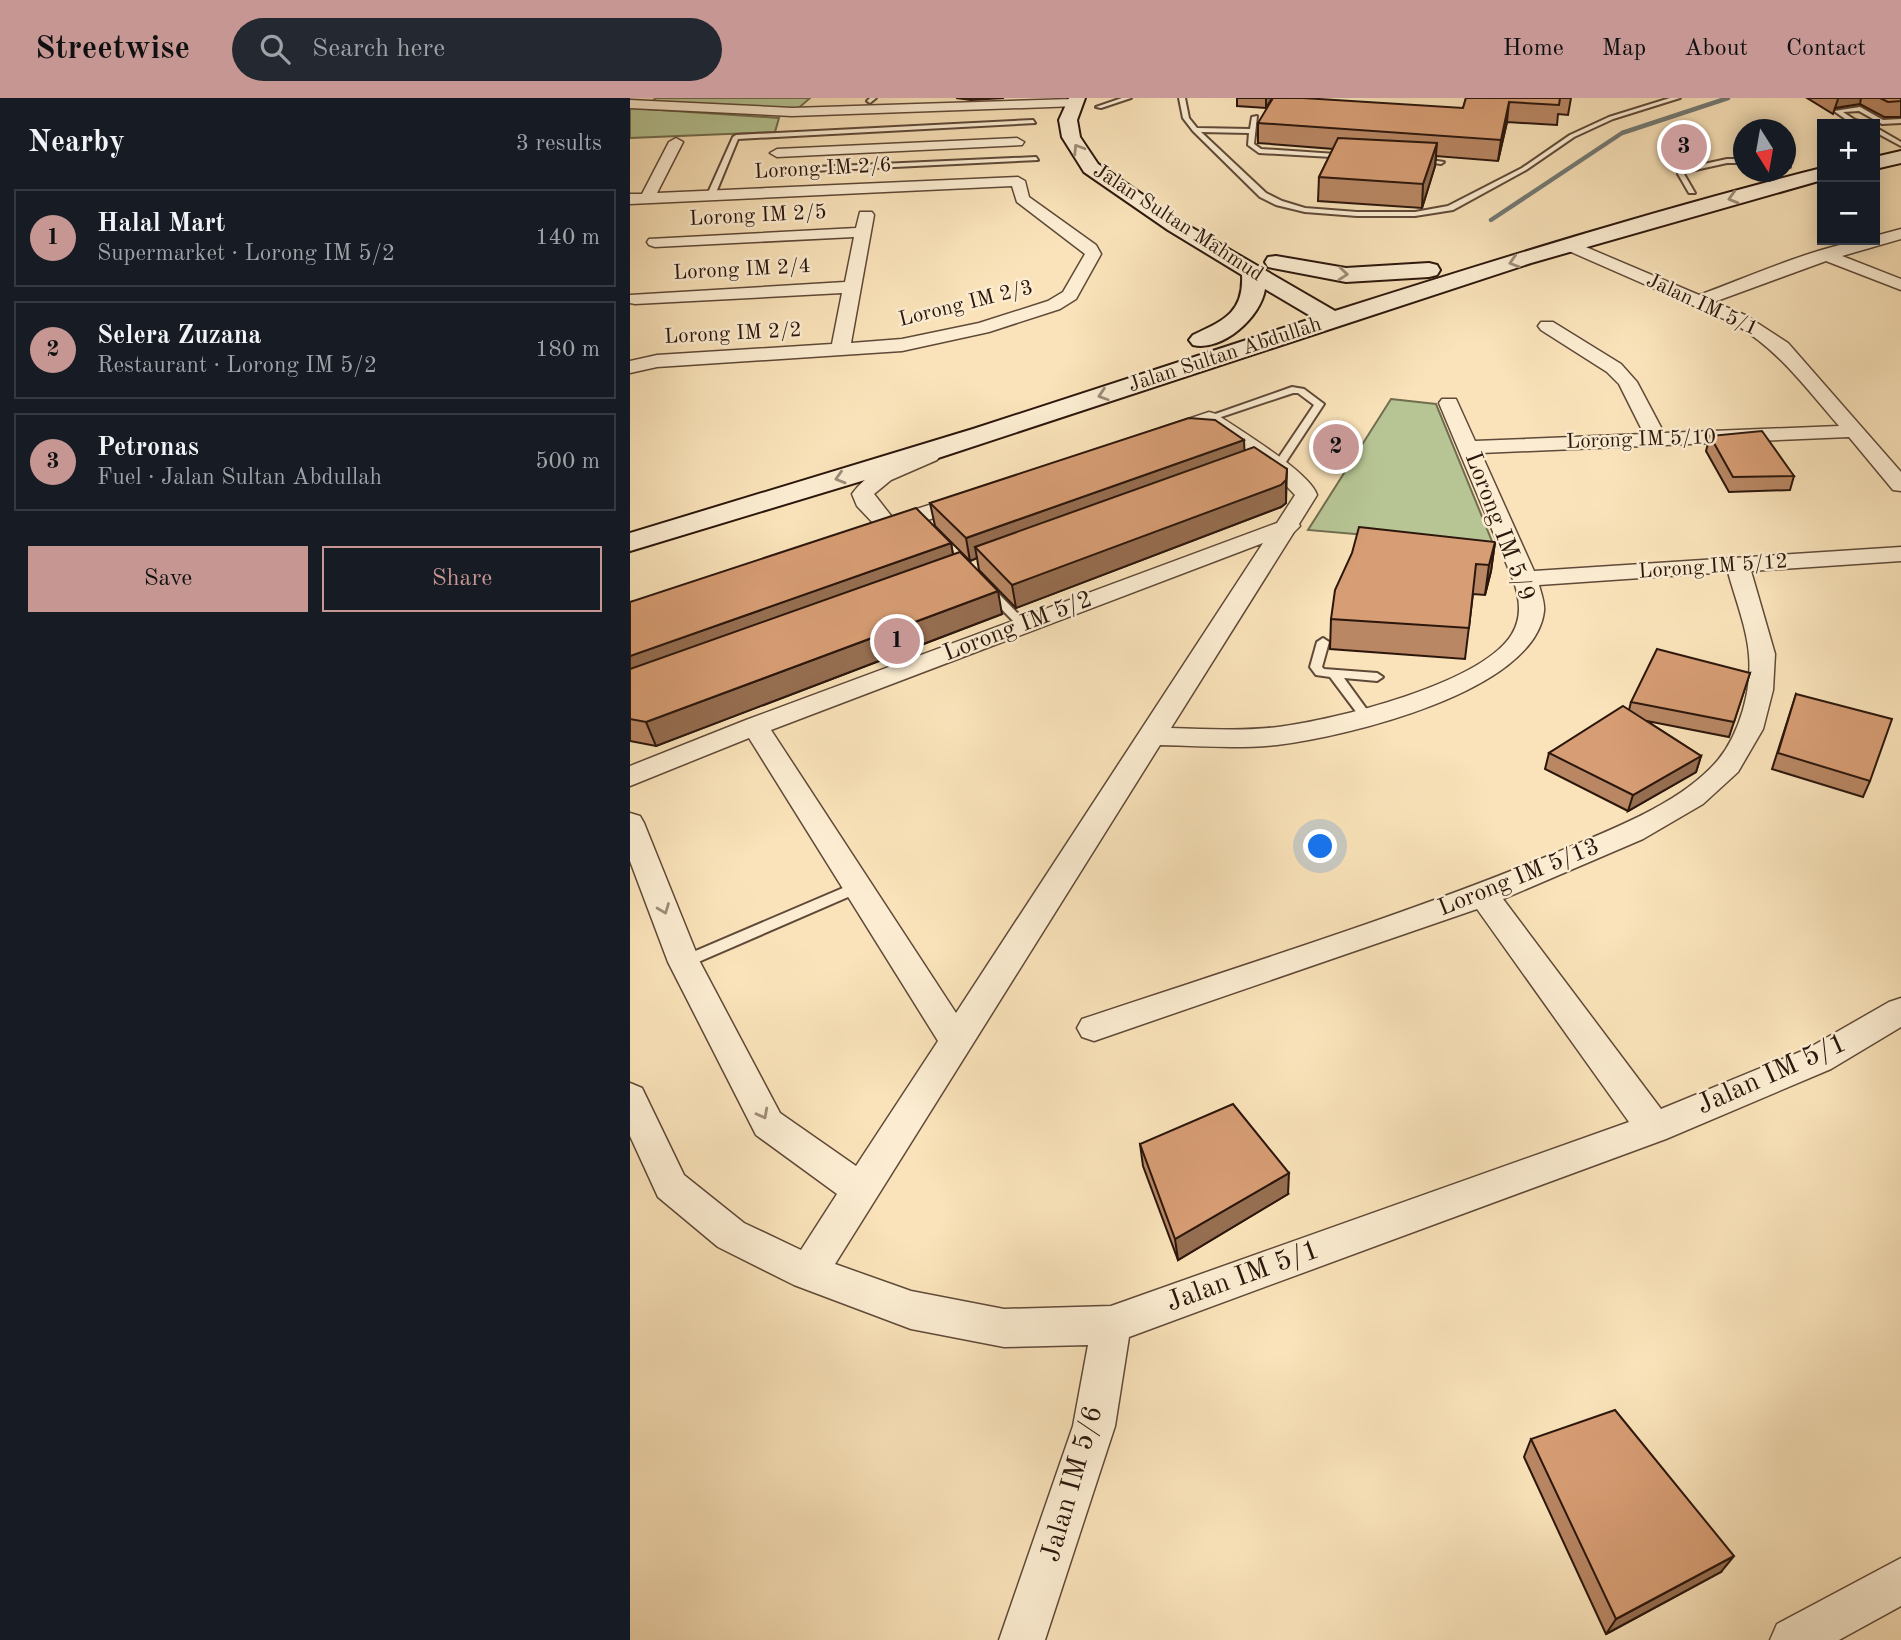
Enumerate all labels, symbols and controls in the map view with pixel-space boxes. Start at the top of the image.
search box [232,18,722,81]
icon: search [256,30,294,68]
text: Streetwise [35,33,190,66]
text: Search here [312,36,445,62]
text: Home [1503,37,1564,61]
text: Map [1602,37,1646,61]
text: About [1684,37,1748,61]
text: Contact [1786,37,1866,61]
north arrow [1733,119,1796,182]
map controls [1817,119,1880,245]
button: + [1817,119,1880,182]
pin: 3 [1661,121,1707,173]
text: Nearby [28,128,125,158]
text: 3 results [516,132,602,155]
one-way arrow [1074,144,1087,157]
street label: Lorong IM 2/6 [754,155,892,183]
street label: Jalan Sultan Mahmud [1089,160,1267,286]
button: − [1817,182,1880,245]
one-way arrow [1727,190,1739,204]
street label: Lorong IM 2/5 [689,202,827,230]
text: Halal Mart [97,211,225,237]
text: 1 [46,226,60,249]
text: 140 m [535,226,600,249]
text: Supermarket · Lorong IM 5/2 [97,242,395,265]
one-way arrow [1509,254,1521,269]
street label: Lorong IM 2/4 [673,256,811,284]
one-way arrow [1338,266,1349,281]
street label: Jalan IM 5/1 [1643,270,1761,340]
street label: Lorong IM 2/3 [897,277,1035,331]
street label: Jalan Sultan Abdullah [1126,314,1324,396]
street label: Lorong IM 2/2 [664,320,802,348]
text: Selera Zuzana [97,323,262,349]
text: 2 [46,338,60,361]
text: 180 m [535,338,600,361]
text: Restaurant · Lorong IM 5/2 [97,354,377,377]
one-way arrow [1098,387,1110,401]
pin: 2 [1313,421,1359,473]
street label: Lorong IM 5/10 [1566,427,1716,453]
text: Petronas [97,435,199,461]
street label: Lorong IM 5/9 [1460,449,1538,605]
text: 3 [46,450,60,473]
text: 500 m [535,450,600,473]
text: Fuel · Jalan Sultan Abdullah [97,466,382,489]
one-way arrow [834,470,846,485]
button: Save [28,546,308,612]
button: Share [322,546,602,612]
street label: Lorong IM 5/12 [1638,551,1788,583]
street label: Lorong IM 5/2 [940,588,1096,666]
pin: 1 [874,615,920,667]
your location [1303,829,1337,863]
street label: Lorong IM 5/13 [1435,835,1603,921]
one-way arrow [655,903,669,915]
street label: Jalan IM 5/1 [1693,1030,1851,1120]
one-way arrow [755,1107,768,1119]
street label: Jalan IM 5/1 [1163,1236,1323,1318]
street label: Jalan IM 5/6 [1037,1403,1109,1565]

